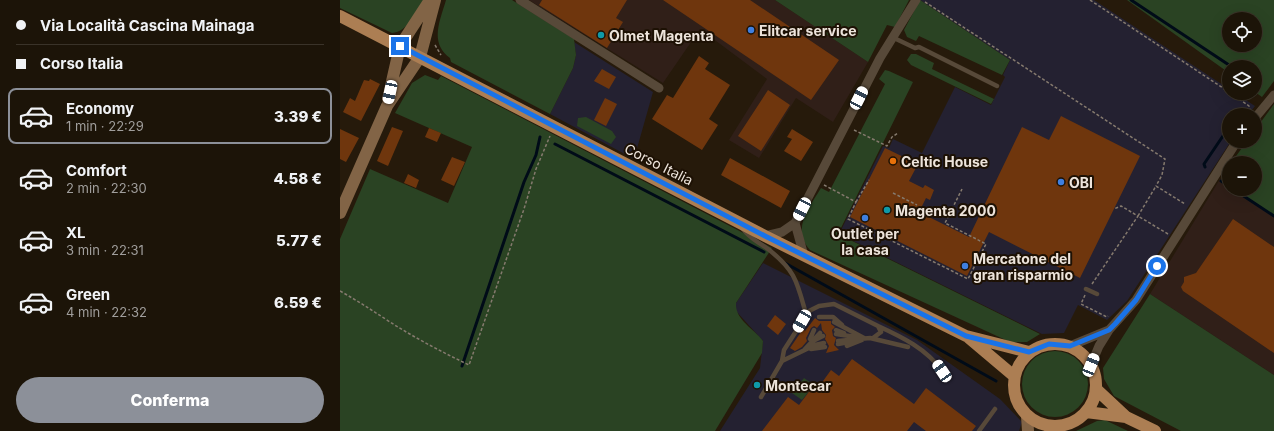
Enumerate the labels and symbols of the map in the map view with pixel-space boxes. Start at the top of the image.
place label: Elitcar service [759,22,856,39]
marker: Elitcar service [746,25,756,35]
place label: Olmet Magenta [609,27,714,44]
marker: Olmet Magenta [596,30,606,40]
route end [391,37,409,55]
car [382,79,398,105]
car [848,85,870,111]
street label: Corso Italia [622,139,696,189]
place label: Celtic House [901,153,988,170]
marker: Celtic House [888,156,898,166]
place label: OBI [1069,174,1093,191]
marker: OBI [1056,177,1066,187]
car [791,196,813,222]
place label: Magenta 2000 [895,202,996,219]
marker: Magenta 2000 [882,205,892,215]
marker: Outlet per la casa [860,213,870,223]
place label: Outlet per la casa [831,225,899,258]
place label: Mercatone del gran risparmio [973,250,1073,283]
route start [1148,257,1166,275]
marker: Mercatone del gran risparmio [960,261,970,271]
car [791,308,813,334]
car [1081,352,1101,378]
car [930,358,954,384]
place label: Montecar [765,377,831,394]
marker: Montecar [752,380,762,390]

